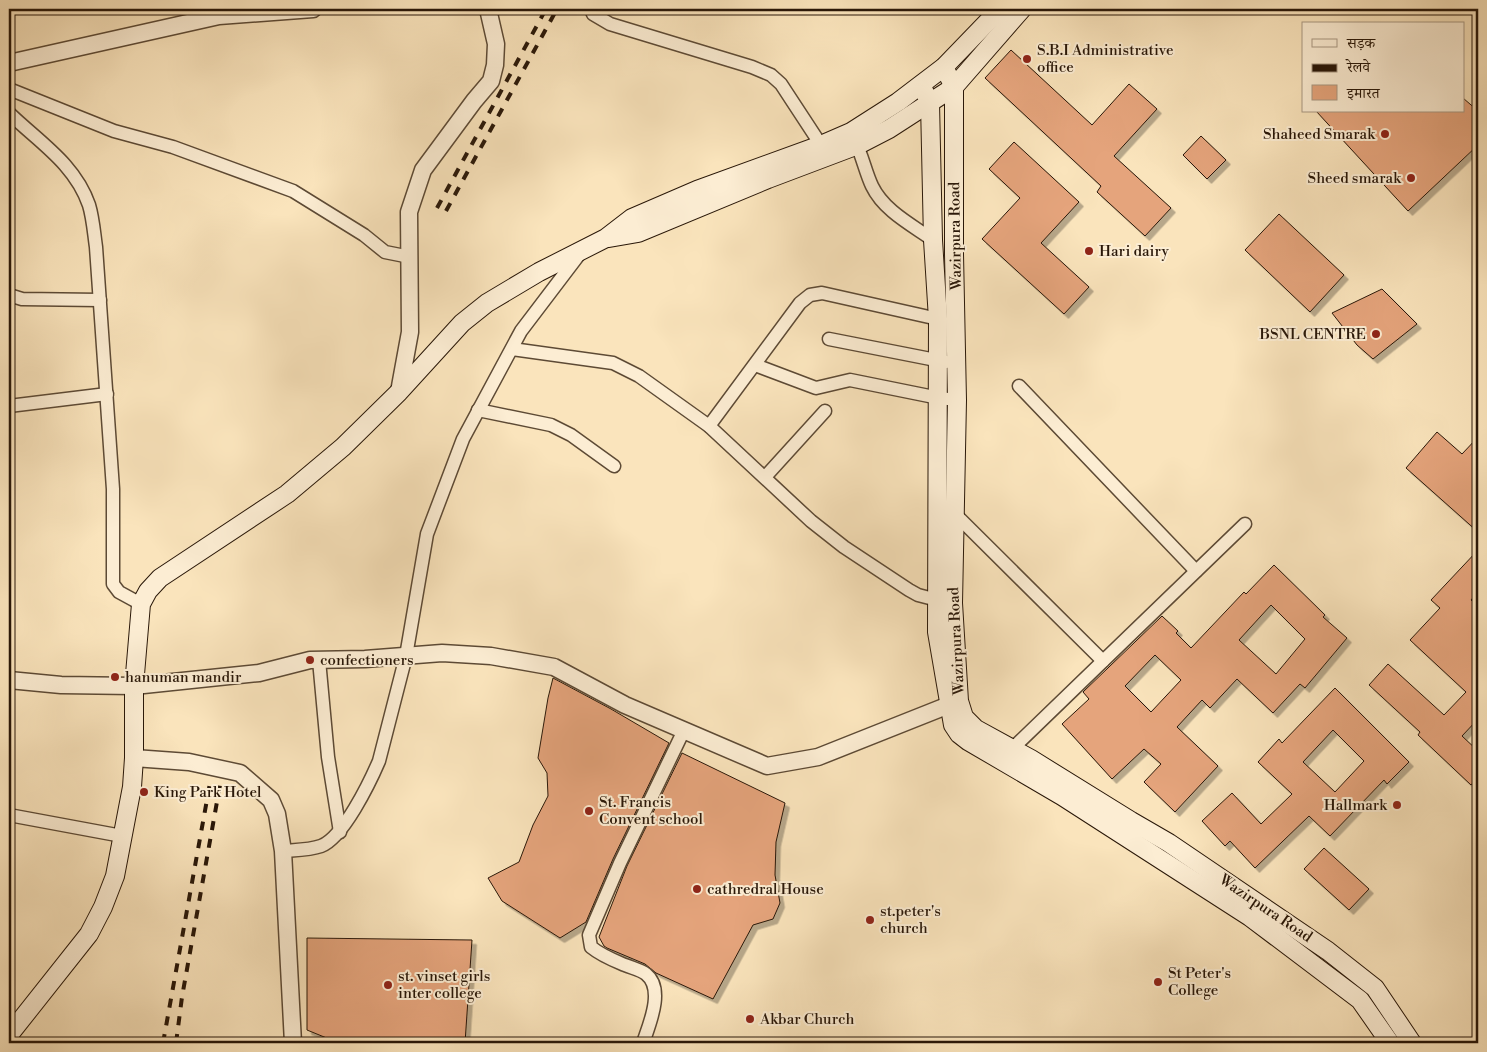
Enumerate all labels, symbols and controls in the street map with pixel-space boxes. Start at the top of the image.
legend [1302,22,1464,112]
text: सड़क [1346,34,1376,53]
place label: S.B.I Administrative office [1037,41,1174,77]
marker: S.B.I Administrative office [1021,53,1033,65]
text: रेलवे [1345,58,1371,77]
text: इमारत [1346,84,1381,103]
place label: Shaheed Smarak [1263,125,1376,144]
marker: Shaheed Smarak [1379,128,1391,140]
place label: Sheed smarak [1308,169,1402,188]
marker: Sheed smarak [1405,172,1417,184]
street label: Wazirpura Road [945,181,966,291]
place label: Hari dairy [1099,242,1170,261]
marker: Hari dairy [1083,245,1095,257]
place label: BSNL CENTRE [1259,325,1366,344]
marker: BSNL CENTRE [1370,328,1382,340]
street label: Wazirpura Road [944,586,969,697]
place label: confectioners [320,651,413,670]
marker: confectioners [304,654,316,666]
place label: hanuman mandir [125,668,242,687]
marker: hanuman mandir [109,671,121,683]
place label: King Park Hotel [154,783,262,802]
marker: King Park Hotel [138,786,150,798]
place label: St. Francis Convent school [599,793,704,829]
place label: Hallmark [1324,796,1388,815]
marker: Hallmark [1391,799,1403,811]
marker: St. Francis Convent school [583,805,595,817]
street label: Wazirpura Road [1215,870,1316,947]
place label: cathredral House [707,880,824,899]
marker: cathredral House [691,883,703,895]
place label: st.peter's church [880,902,941,938]
marker: st.peter's church [864,914,876,926]
place label: St Peter's College [1168,964,1231,1000]
place label: st. vinset girls inter college [398,967,490,1003]
marker: St Peter's College [1152,976,1164,988]
marker: st. vinset girls inter college [382,979,394,991]
place label: Akbar Church [759,1010,854,1029]
marker: Akbar Church [744,1013,756,1025]

